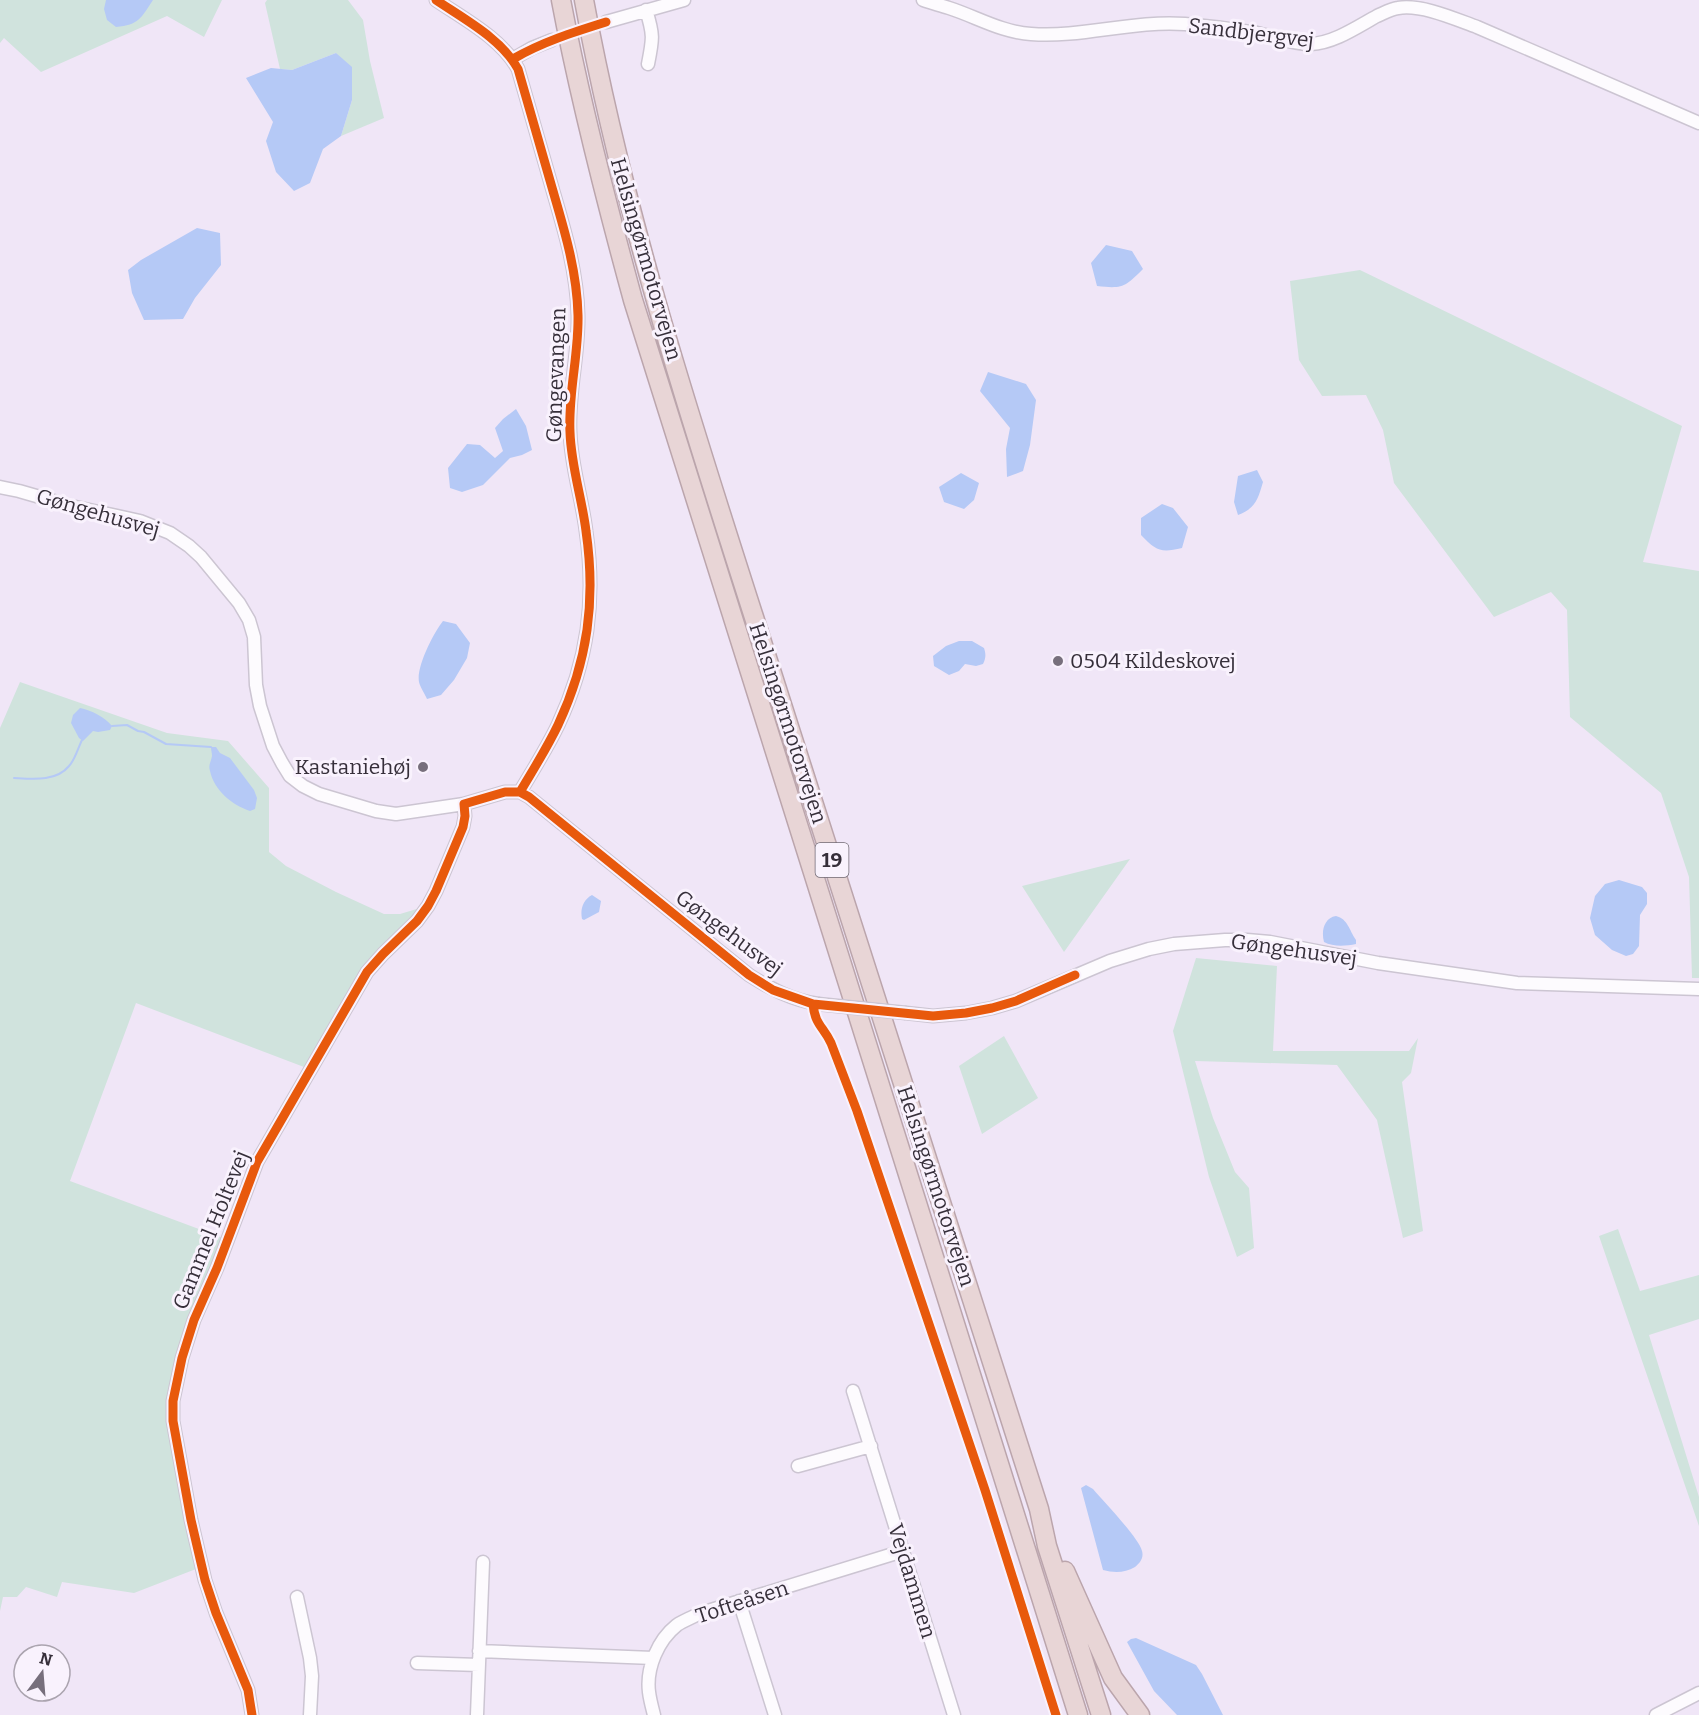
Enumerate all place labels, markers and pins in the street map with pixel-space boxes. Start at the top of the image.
place label: 0504 Kildeskovej [1070,648,1236,674]
marker: 0504 Kildeskovej [1051,654,1065,668]
place label: Kastaniehøj [295,754,411,780]
marker: Kastaniehøj [416,760,430,774]

